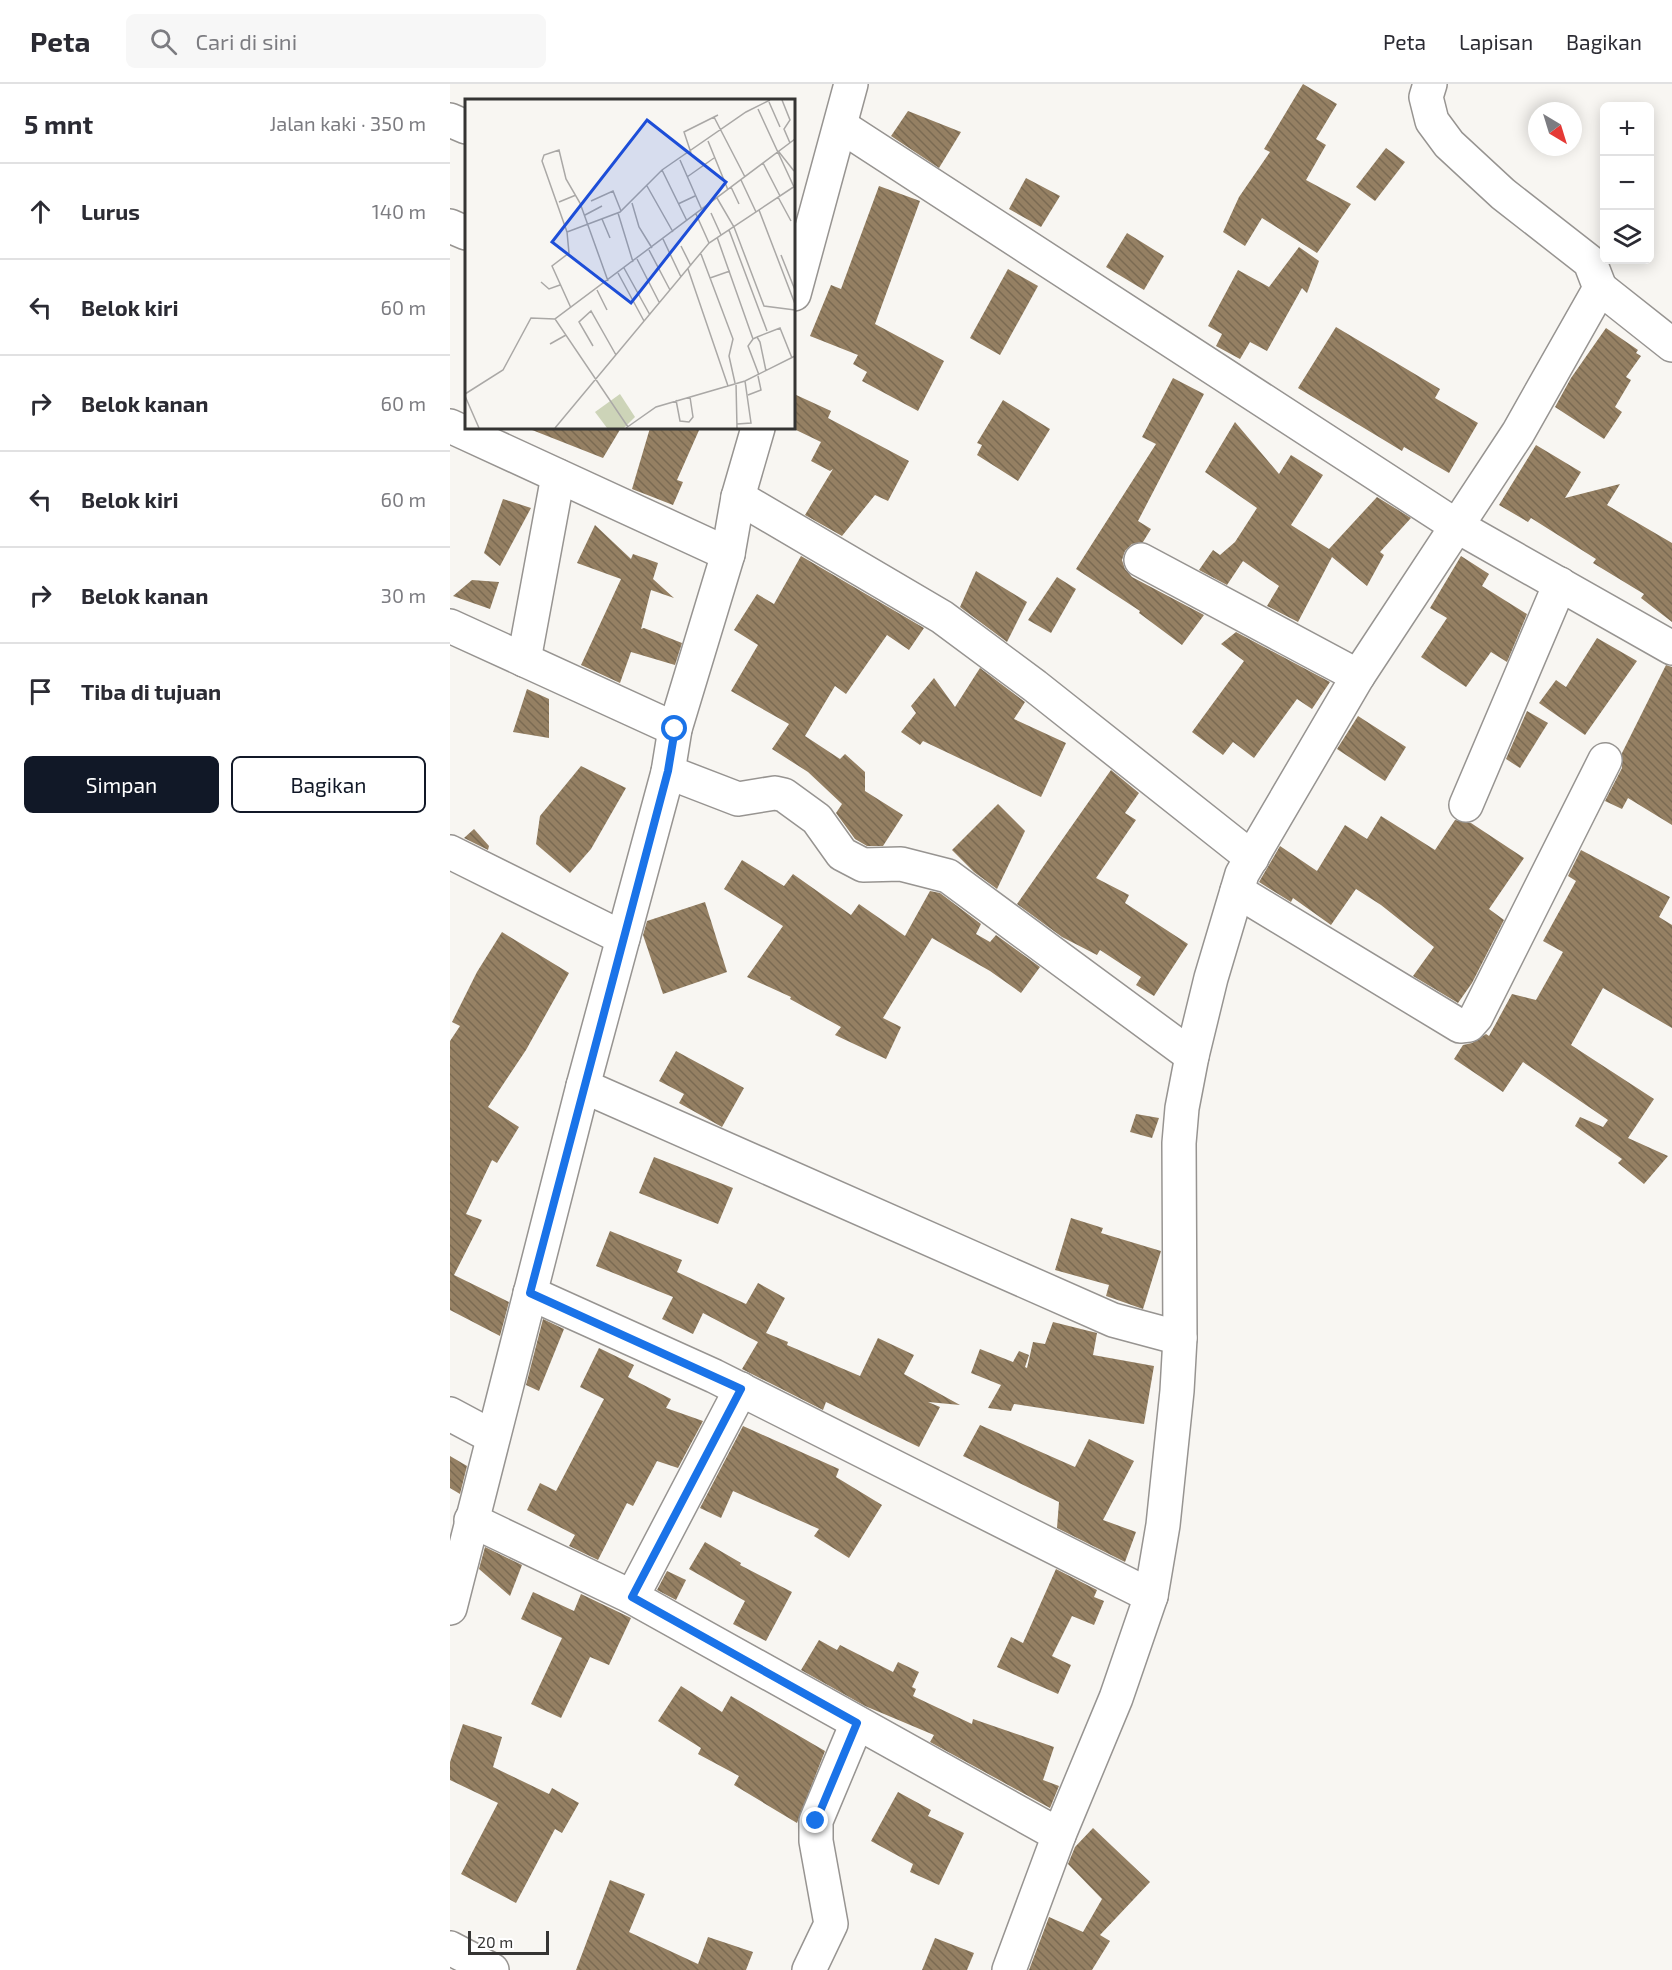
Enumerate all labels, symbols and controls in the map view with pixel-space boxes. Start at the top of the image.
search box [126,14,546,68]
text: Peta [30,24,90,58]
icon: search [147,25,180,58]
text: Cari di sini [195,28,297,54]
text: Peta [1383,29,1426,54]
text: Lapisan [1459,29,1533,54]
text: Bagikan [1566,29,1642,54]
inset map [465,99,795,429]
north arrow [1528,102,1582,156]
map controls [1600,102,1654,264]
button: + [1600,102,1654,156]
text: 5 mnt [24,108,93,139]
text: Jalan kaki · 350 m [269,111,426,135]
button: − [1600,156,1654,210]
icon: ahead [24,195,57,228]
text: Lurus [81,198,140,224]
text: 140 m [372,199,426,223]
button: layers [1600,210,1654,264]
icon: left [24,291,57,324]
text: Belok kiri [81,294,178,320]
text: 60 m [381,295,426,319]
icon: right [24,387,57,420]
text: Belok kanan [81,390,208,416]
text: 60 m [381,391,426,415]
icon: left [24,483,57,516]
text: Belok kiri [81,486,178,512]
text: 60 m [381,487,426,511]
icon: right [24,579,57,612]
text: Belok kanan [81,582,208,608]
text: 30 m [381,583,426,607]
icon: arrive [24,675,57,708]
text: Tiba di tujuan [81,678,221,704]
route start [661,715,687,741]
button: Simpan [24,756,219,813]
button: Bagikan [231,756,426,813]
route end [802,1807,828,1833]
scale bar [468,1928,549,1956]
text: 20 m [477,1932,513,1951]

